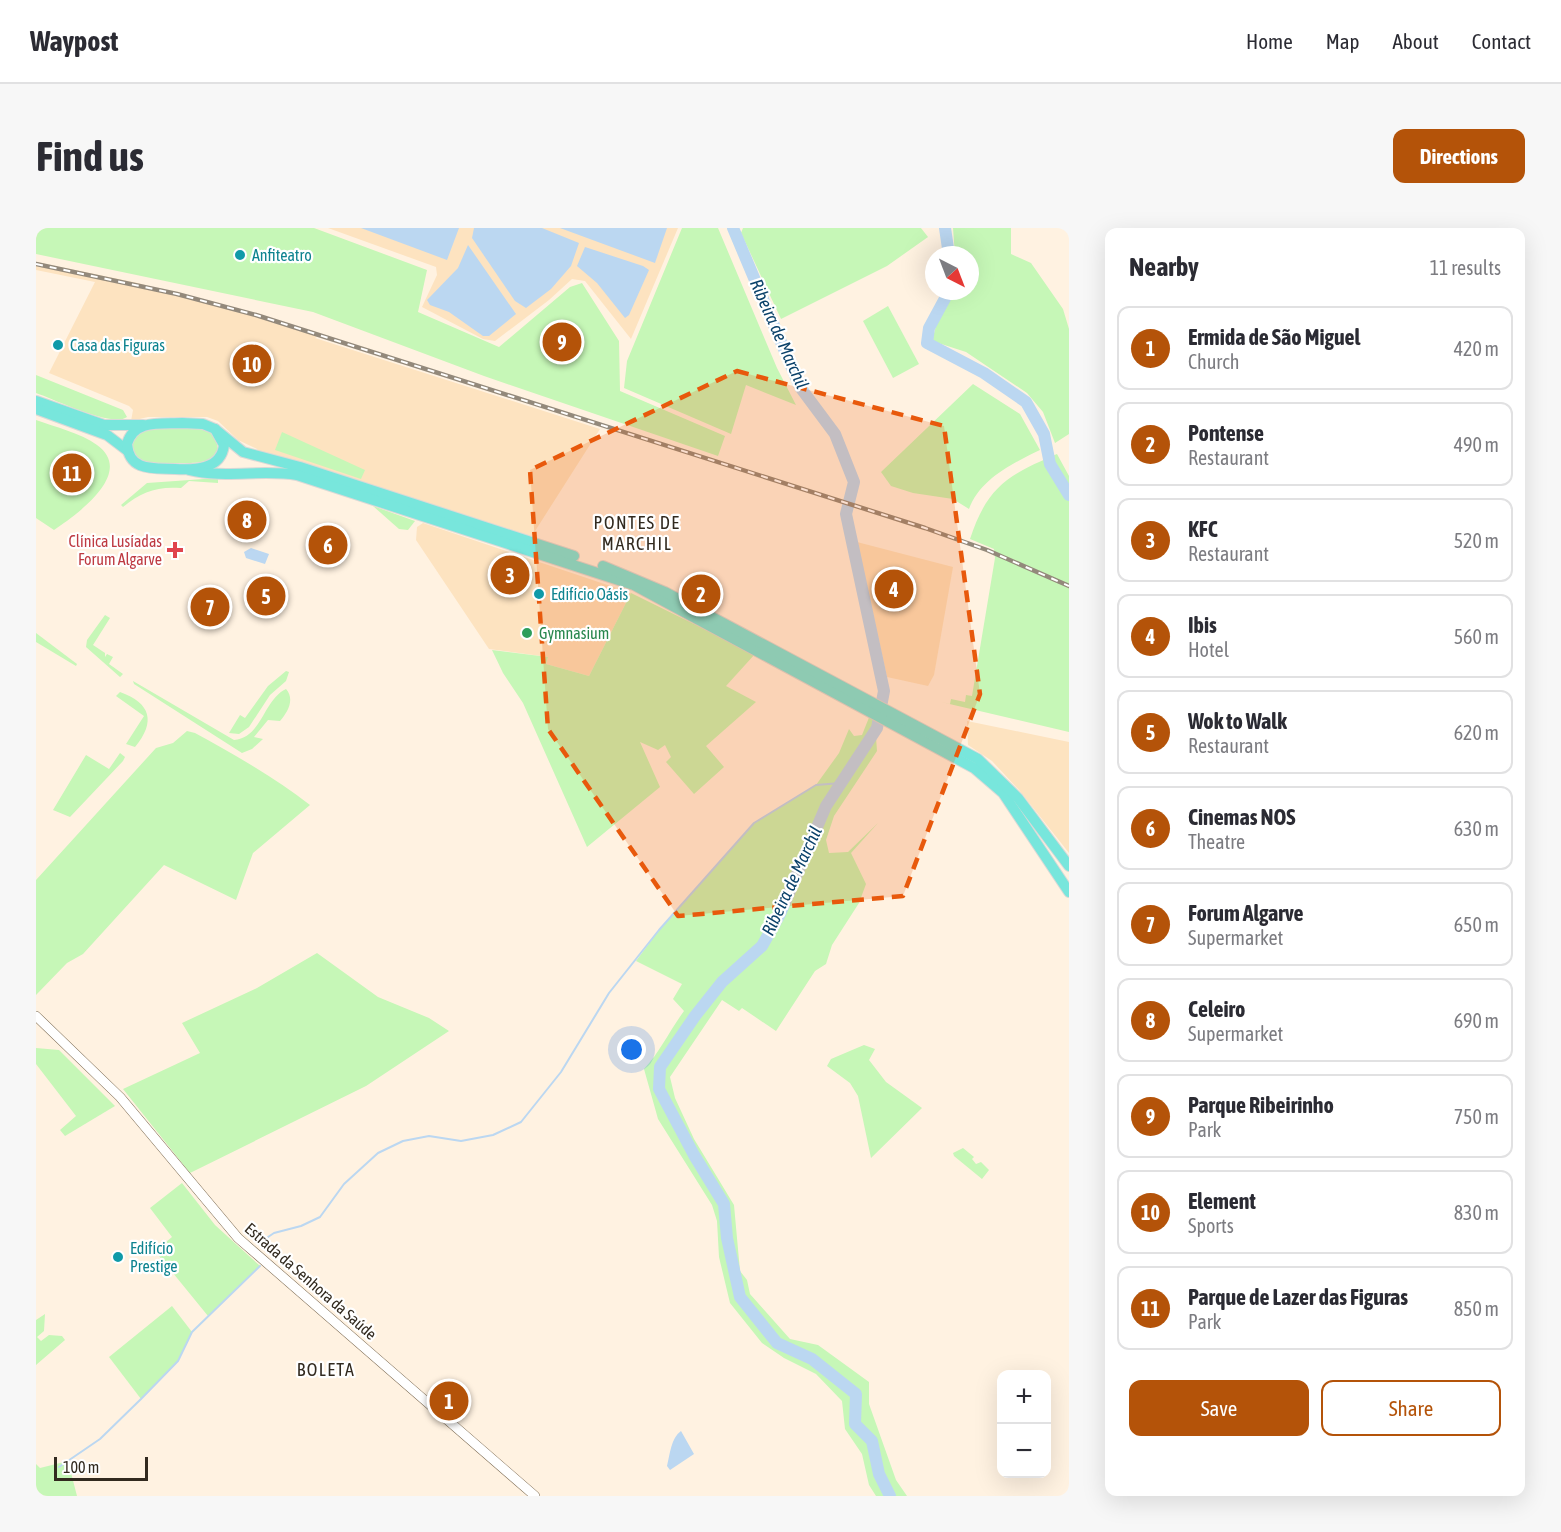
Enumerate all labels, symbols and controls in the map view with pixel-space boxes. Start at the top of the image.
text: Waypost [30,25,118,57]
text: Home [1246,29,1293,53]
text: Map [1326,29,1360,53]
text: About [1393,29,1439,53]
text: Contact [1472,29,1531,53]
button: Directions [1393,129,1525,183]
text: Find us [36,132,144,180]
place label: Anfiteatro [252,246,312,264]
north arrow [925,246,979,300]
marker: Anfiteatro [233,248,247,262]
text: Nearby [1129,252,1199,282]
text: 11 results [1430,256,1501,279]
water label: Ribeira de Marchil [746,276,813,392]
pin: 9 [542,320,582,364]
text: Ermida de São Miguel [1188,324,1360,350]
place label: Casa das Figuras [70,336,165,355]
text: 1 [1146,337,1155,360]
text: 420 m [1454,337,1499,360]
marker: Casa das Figuras [51,338,65,352]
pin: 10 [232,342,272,386]
text: Church [1188,350,1239,373]
text: Pontense [1188,420,1264,446]
text: 2 [1146,433,1155,456]
text: 490 m [1454,433,1499,456]
text: Restaurant [1188,446,1269,469]
pin: 11 [52,450,92,496]
pin: 8 [228,498,266,542]
district label: PONTES DE MARCHIL [594,512,680,554]
text: KFC [1188,516,1218,542]
pin: 6 [308,522,348,568]
text: 3 [1146,529,1155,552]
text: 520 m [1454,529,1499,552]
place label: Clínica Lusíadas Forum Algarve [69,532,162,569]
marker: Clínica Lusíadas Forum Algarve [166,541,184,559]
text: Restaurant [1188,542,1269,565]
pin: 3 [490,552,530,598]
pin: 4 [874,566,914,612]
pin: 2 [682,572,720,616]
pin: 5 [246,574,286,619]
pin: 7 [190,584,230,629]
place label: Edifício Oásis [551,585,629,603]
marker: Edifício Oásis [532,587,546,601]
text: Ibis [1188,612,1217,638]
place label: Gymnasium [539,624,609,643]
text: 4 [1146,625,1155,648]
text: 560 m [1454,625,1499,648]
marker: Gymnasium [520,626,534,640]
text: Hotel [1188,638,1229,661]
text: Wok to Walk [1188,708,1287,734]
text: 5 [1146,721,1155,744]
text: 620 m [1454,721,1499,744]
text: Restaurant [1188,734,1269,757]
text: Cinemas NOS [1188,804,1296,830]
text: 6 [1146,817,1155,840]
text: 630 m [1454,817,1499,840]
water label: Ribeira de Marchil [757,823,826,939]
text: Theatre [1188,830,1245,853]
text: Forum Algarve [1188,900,1304,926]
text: 7 [1146,913,1155,936]
text: 650 m [1454,913,1499,936]
text: Supermarket [1188,926,1283,949]
text: Celeiro [1188,996,1245,1022]
text: 8 [1146,1009,1155,1032]
text: 690 m [1454,1009,1499,1032]
text: Supermarket [1188,1022,1283,1045]
your location [617,1035,646,1064]
text: Parque Ribeirinho [1188,1092,1334,1118]
text: 9 [1146,1105,1155,1128]
text: 750 m [1454,1105,1499,1128]
text: Park [1188,1118,1221,1141]
text: Element [1188,1188,1256,1214]
text: 10 [1141,1201,1160,1224]
text: 830 m [1454,1201,1499,1224]
text: Sports [1188,1214,1234,1237]
street label: Estrada da Senhora da Saúde [242,1219,380,1343]
place label: Edifício Prestige [130,1239,178,1276]
marker: Edifício Prestige [111,1250,125,1264]
text: Parque de Lazer das Figuras [1188,1284,1408,1310]
text: 11 [1141,1297,1160,1320]
text: 850 m [1454,1297,1499,1320]
text: Park [1188,1310,1221,1333]
district label: BOLETA [297,1359,355,1380]
map controls [997,1370,1051,1478]
button: + [997,1370,1051,1424]
pin: 1 [430,1378,468,1424]
button: Save [1129,1380,1309,1436]
button: Share [1321,1380,1501,1436]
button: − [997,1424,1051,1478]
scale bar [54,1454,148,1482]
text: 100 m [63,1458,99,1476]

